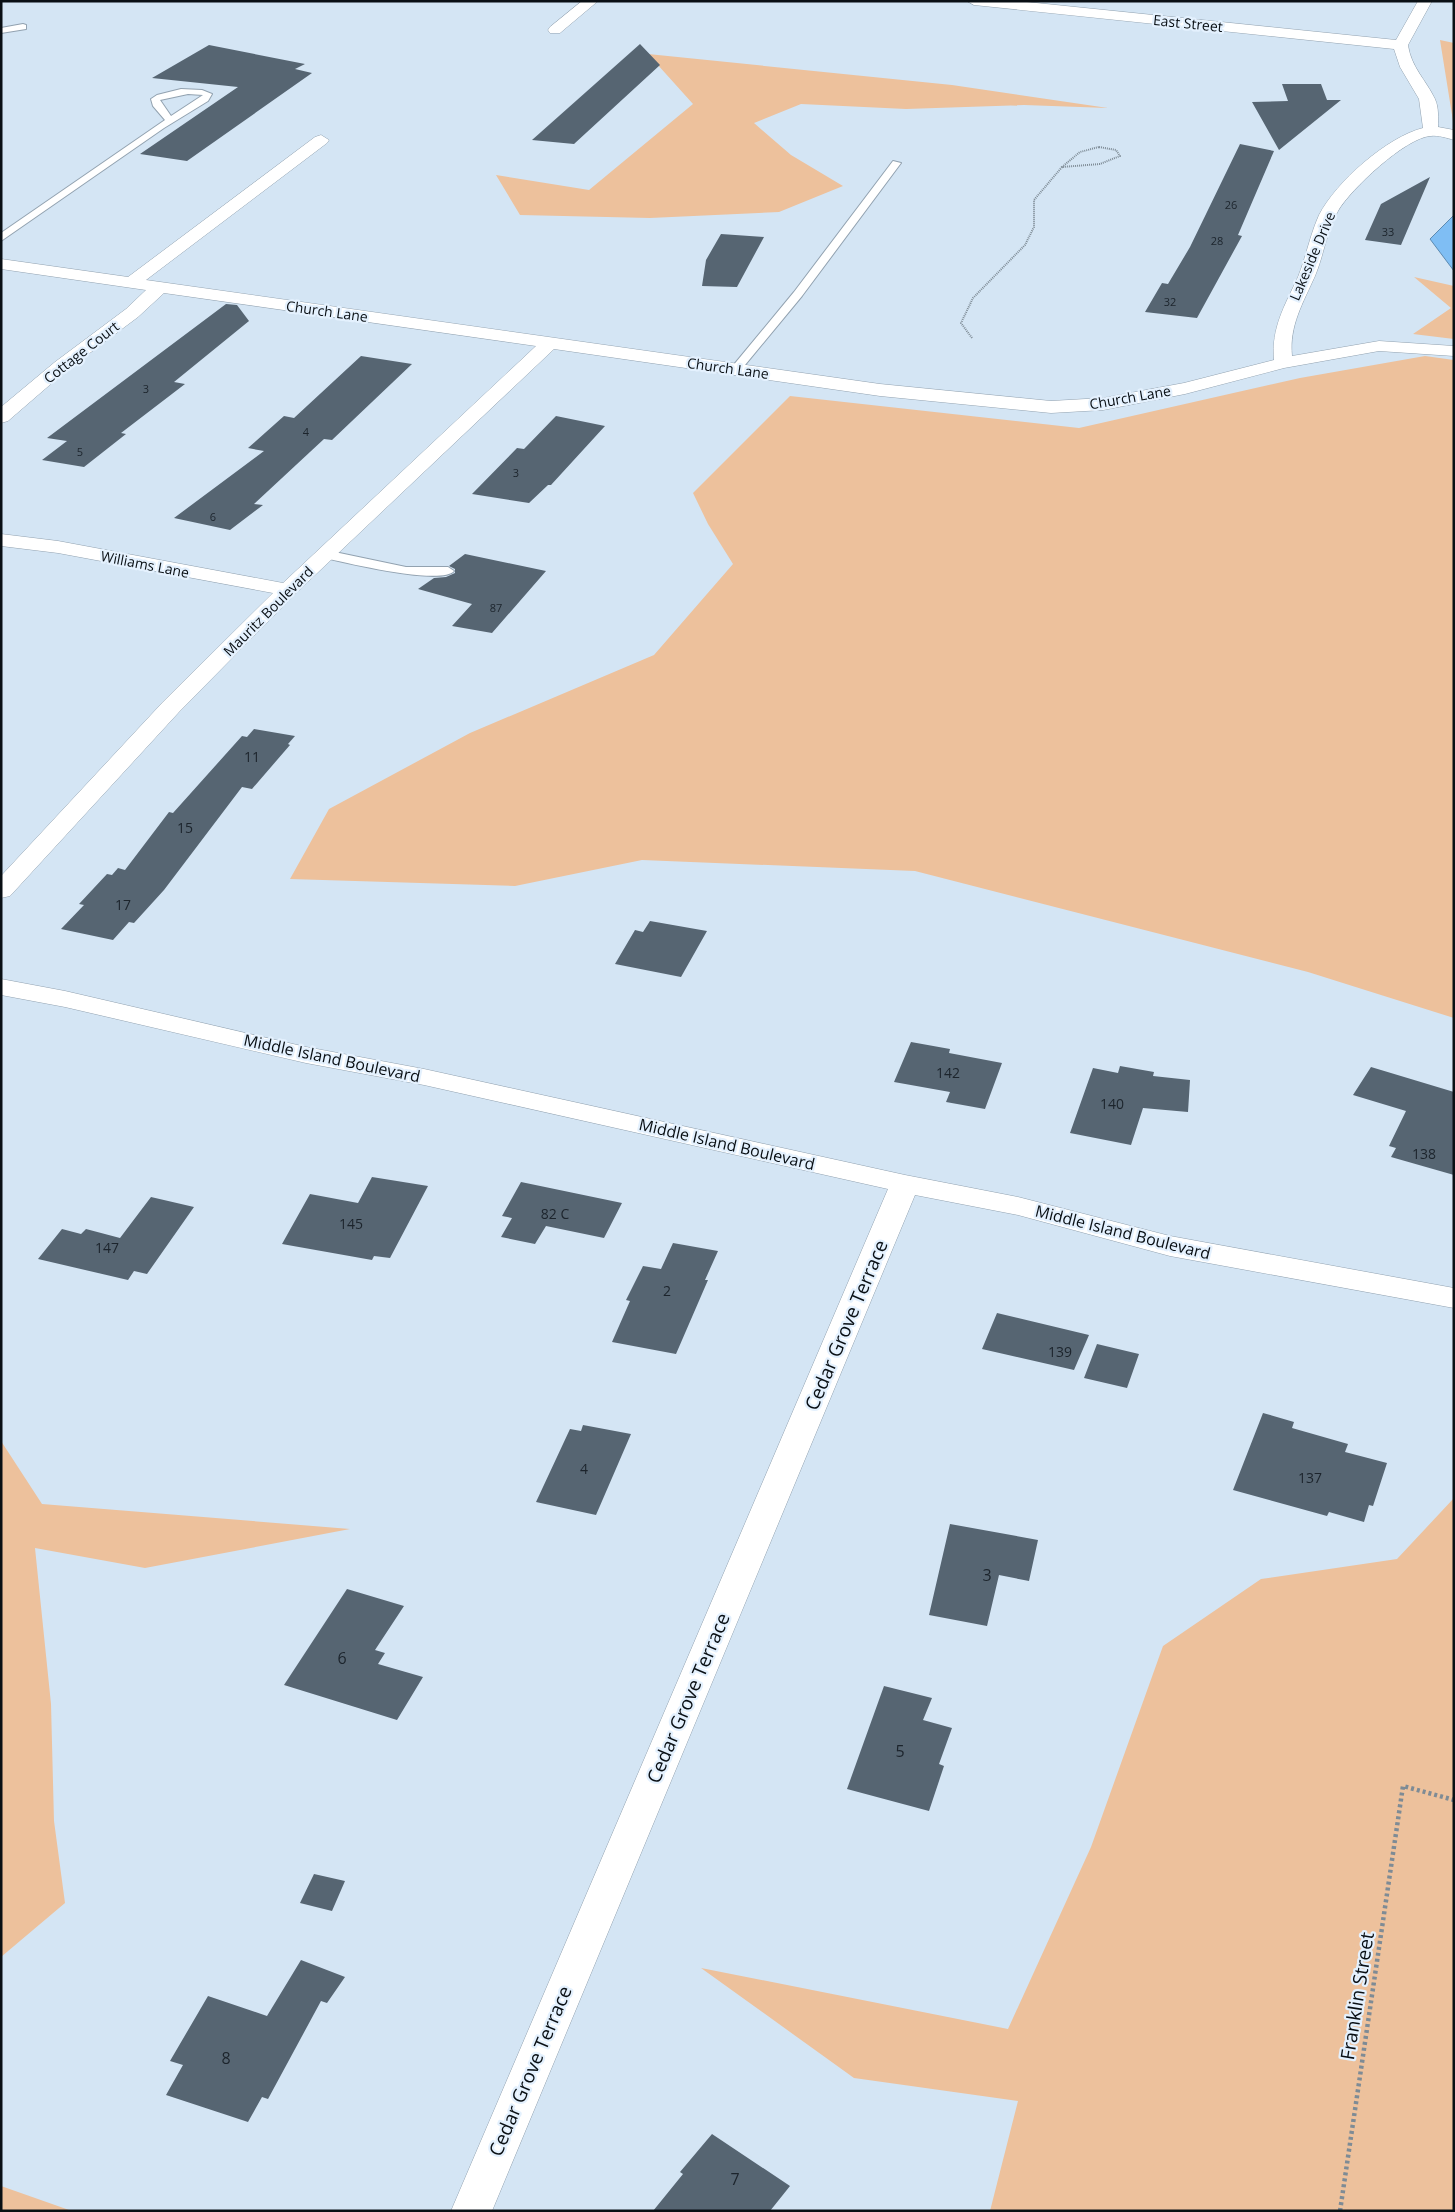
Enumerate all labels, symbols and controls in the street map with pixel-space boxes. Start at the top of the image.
street label: East Street [1152,10,1224,36]
house number: 26 [1225,197,1237,212]
street label: Lakeside Drive [1285,209,1339,303]
house number: 33 [1382,224,1394,239]
house number: 28 [1211,233,1223,248]
house number: 32 [1164,294,1176,309]
street label: Church Lane [285,296,369,326]
street label: Cottage Court [39,317,123,387]
street label: Church Lane [686,353,770,383]
street label: Church Lane [1088,380,1172,413]
house number: 3 [143,381,149,396]
house number: 4 [303,424,310,439]
house number: 5 [77,444,83,459]
house number: 3 [513,465,519,480]
house number: 6 [210,509,216,524]
street label: Williams Lane [99,546,191,582]
street label: Mauritz Boulevard [219,562,317,660]
house number: 87 [490,600,502,615]
house number: 11 [244,747,260,766]
house number: 15 [177,818,193,837]
house number: 17 [115,895,131,914]
street label: Middle Island Boulevard [242,1029,422,1087]
house number: 142 [936,1063,960,1082]
house number: 140 [1100,1094,1124,1113]
street label: Middle Island Boulevard [637,1113,817,1175]
house number: 138 [1412,1144,1436,1163]
street label: Middle Island Boulevard [1033,1200,1213,1264]
house number: 82 C [541,1204,569,1223]
house number: 145 [339,1214,363,1233]
street label: Cedar Grove Terrace [798,1236,894,1414]
house number: 147 [95,1238,119,1257]
house number: 2 [663,1281,671,1300]
house number: 139 [1048,1342,1072,1361]
house number: 4 [580,1459,588,1478]
house number: 137 [1298,1468,1322,1487]
house number: 3 [982,1564,992,1586]
street label: Cedar Grove Terrace [640,1609,736,1787]
house number: 6 [337,1647,347,1669]
house number: 5 [895,1740,905,1762]
street label: Franklin Street [1334,1930,1380,2062]
street label: Cedar Grove Terrace [482,1982,578,2160]
house number: 8 [221,2047,231,2069]
house number: 7 [730,2168,740,2190]

